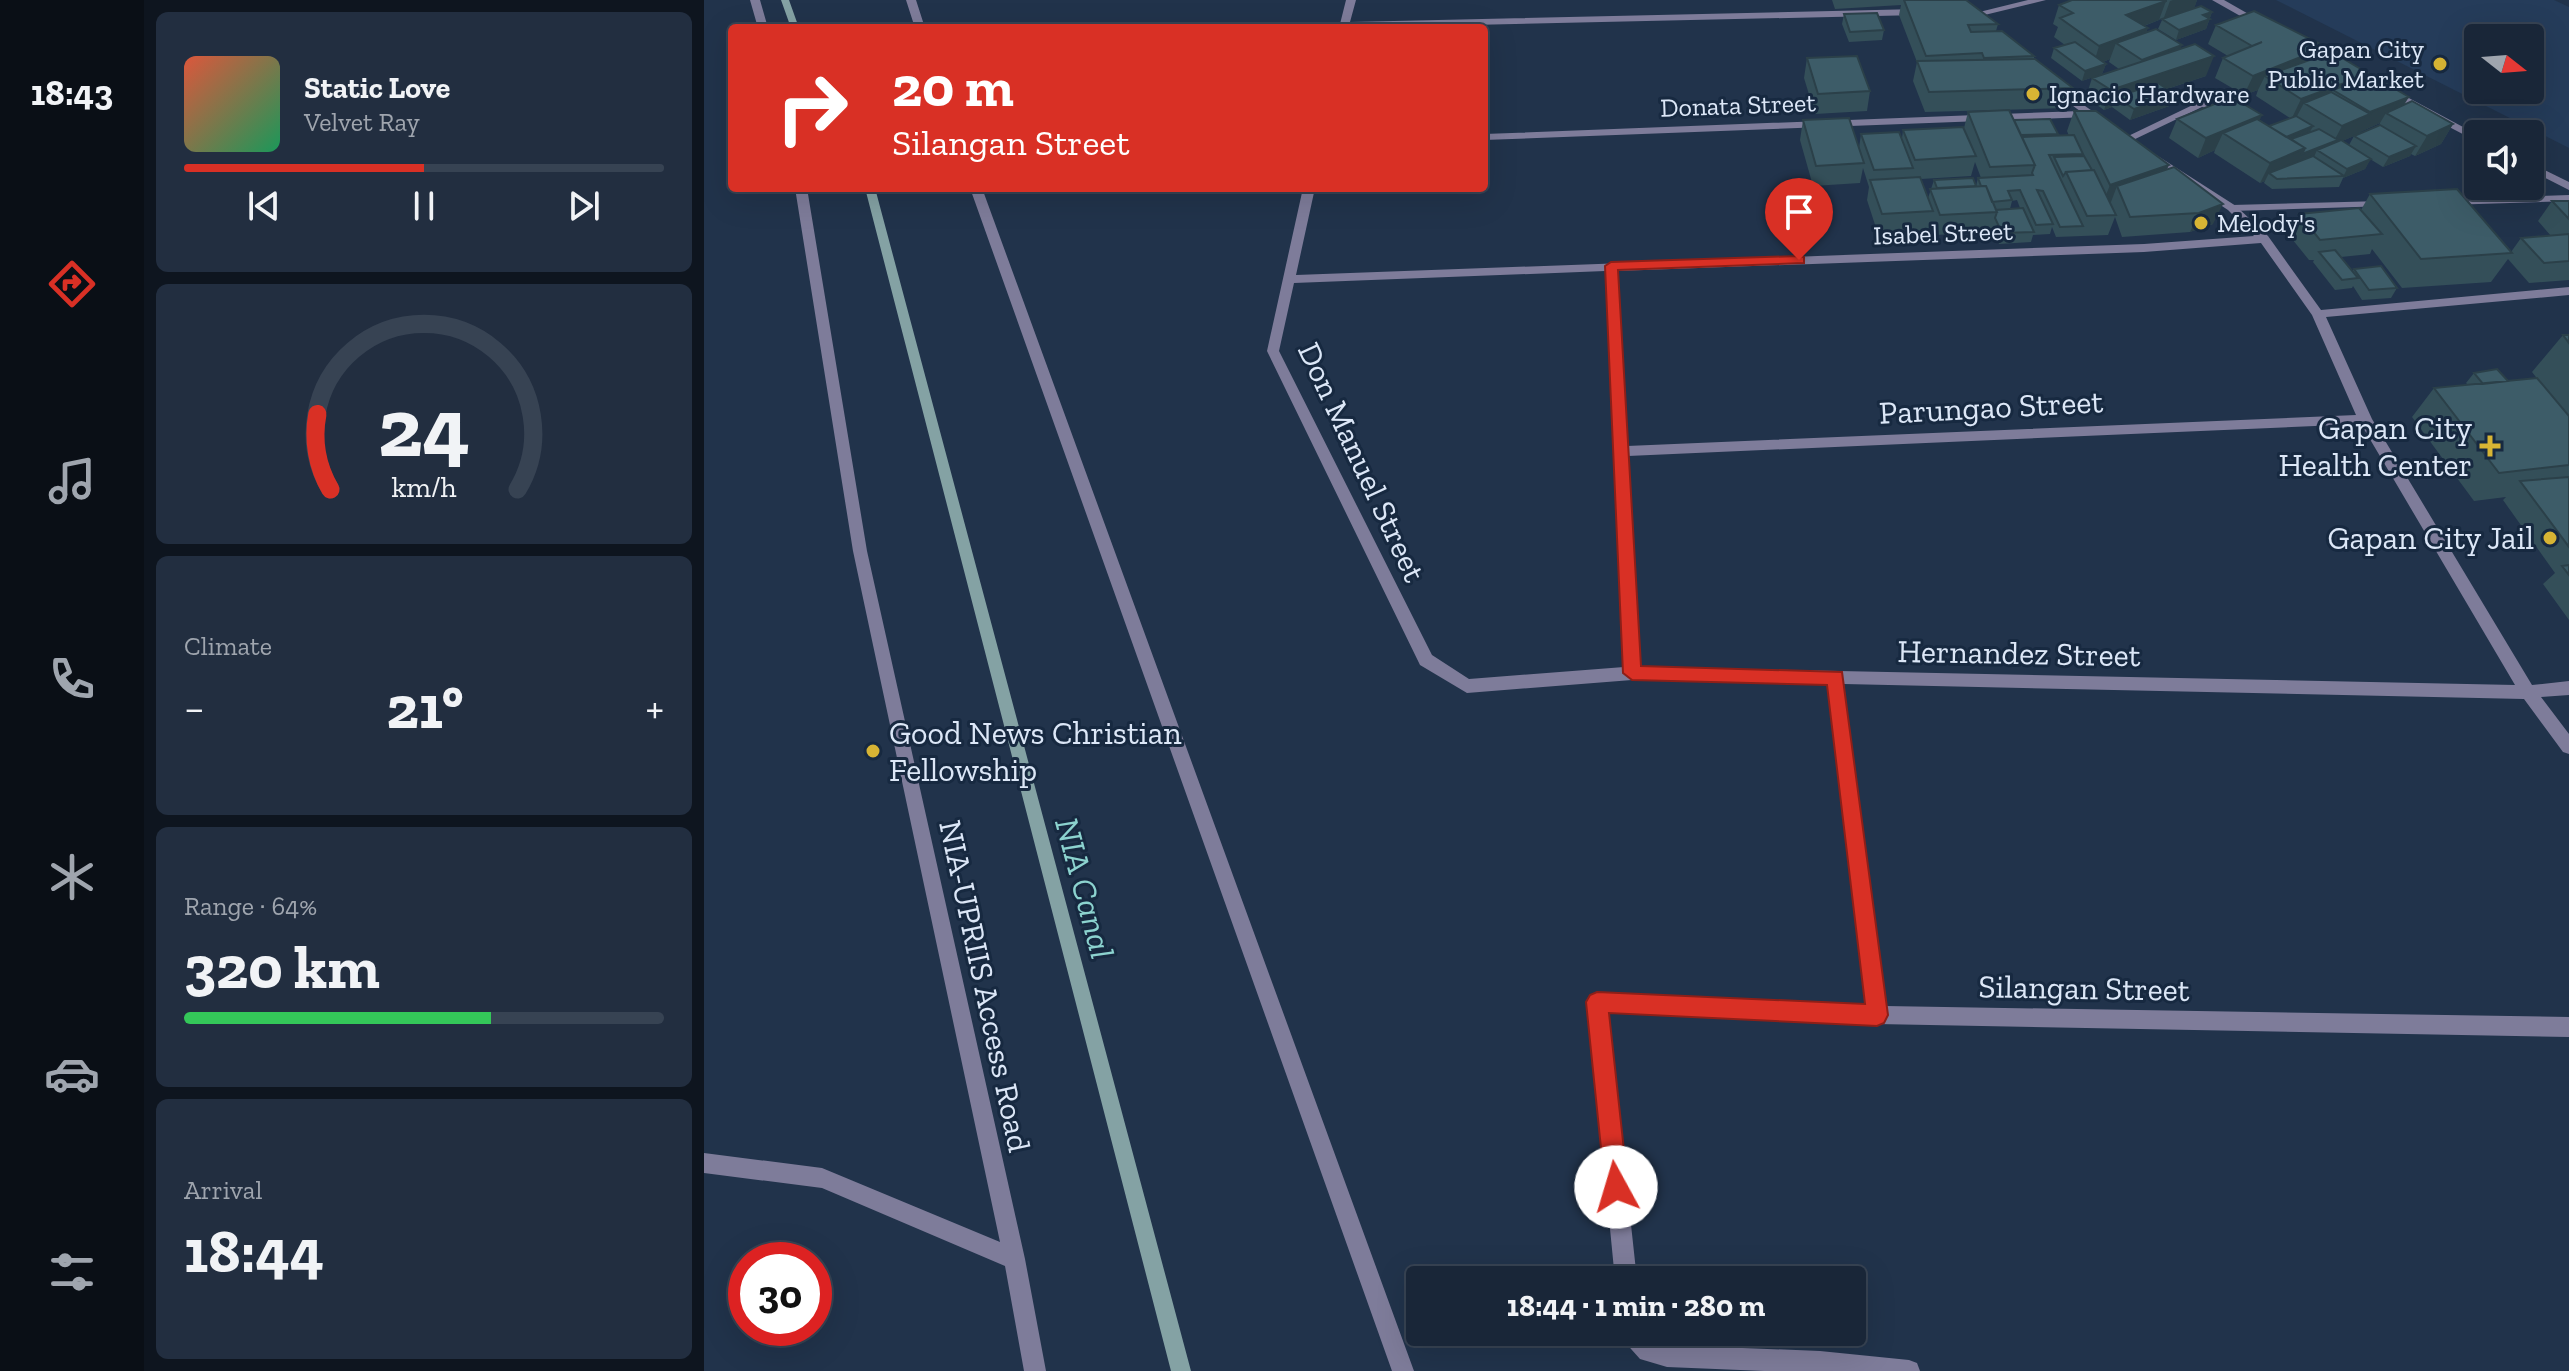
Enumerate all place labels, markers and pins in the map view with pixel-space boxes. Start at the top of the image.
place label: Gapan City Public Market [2268,33,2425,95]
marker: Gapan City Public Market [2431,55,2449,73]
place label: Ignacio Hardware [2049,78,2250,110]
marker: Ignacio Hardware [2024,85,2042,103]
pin [1765,178,1833,260]
place label: Melody's [2217,207,2315,239]
marker: Melody's [2192,214,2210,232]
place label: Gapan City Health Center [2278,409,2473,484]
marker: Gapan City Health Center [2479,435,2501,457]
place label: Gapan City Jail [2327,519,2534,557]
marker: Gapan City Jail [2541,529,2559,547]
place label: Good News Christian Fellowship [889,714,1182,789]
marker: Good News Christian Fellowship [864,742,882,760]

